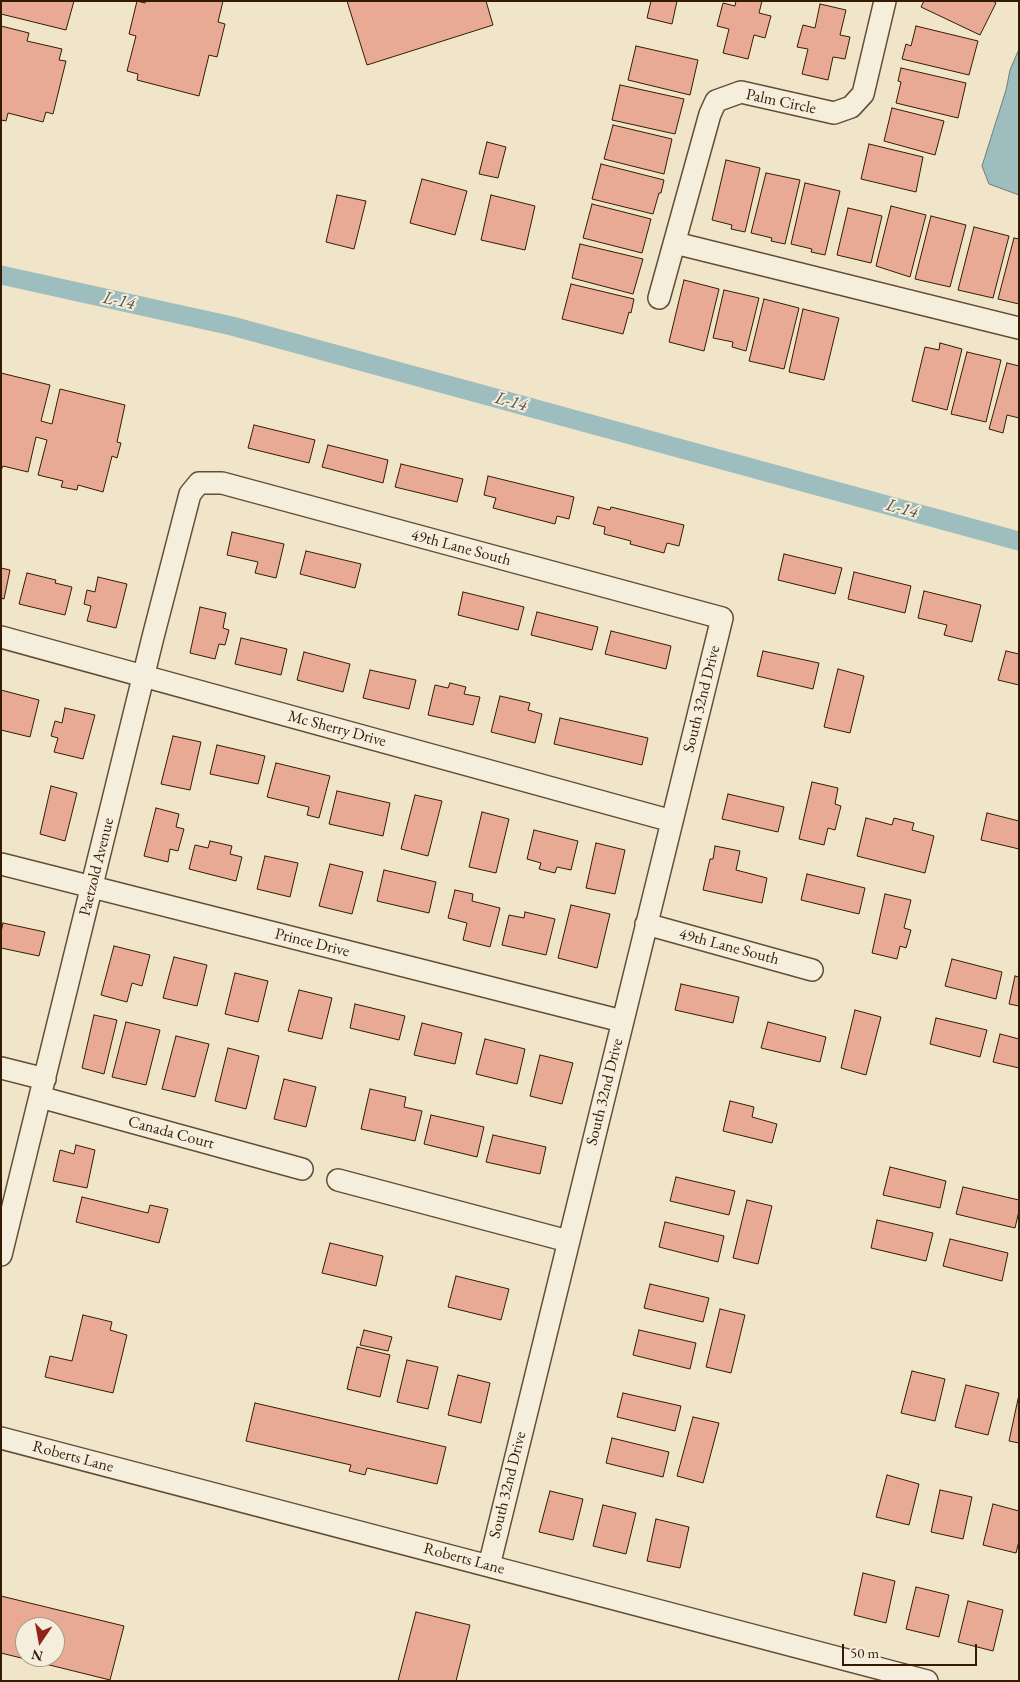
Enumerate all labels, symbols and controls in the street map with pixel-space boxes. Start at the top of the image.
street label: Palm Circle [744,85,818,119]
water label: L-14 [101,287,137,315]
water label: L-14 [492,387,530,417]
water label: L-14 [883,494,921,524]
street label: 49th Lane South [409,525,513,571]
street label: South 32nd Drive [679,644,725,754]
street label: Mc Sherry Drive [286,707,388,751]
street label: Paetzold Avenue [76,816,118,918]
street label: Prince Drive [273,924,351,962]
street label: 49th Lane South [677,924,781,970]
street label: South 32nd Drive [582,1037,628,1147]
street label: Canada Court [126,1112,216,1154]
street label: South 32nd Drive [485,1430,531,1540]
street label: Roberts Lane [30,1437,116,1477]
street label: Roberts Lane [421,1539,507,1579]
north arrow [15,1617,65,1667]
scale bar [845,1634,980,1666]
text: 50 m [850,1643,879,1662]
text: N [30,1646,45,1666]

